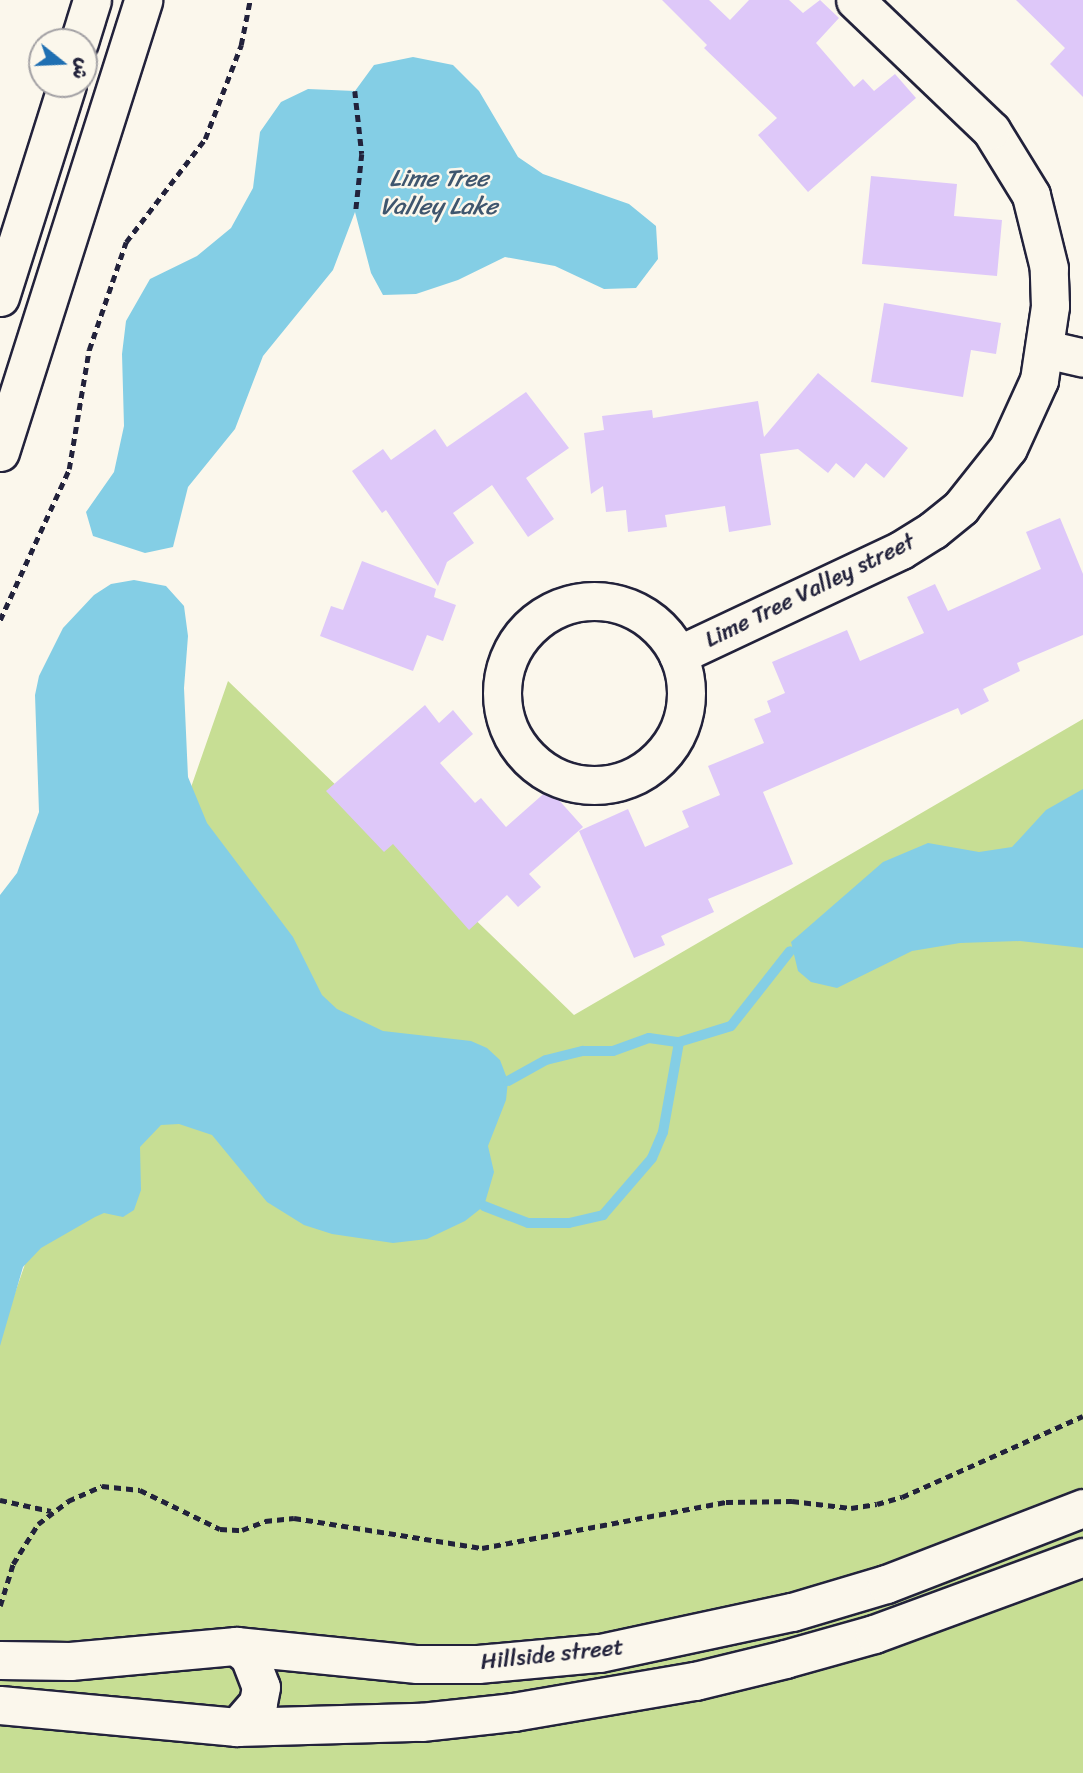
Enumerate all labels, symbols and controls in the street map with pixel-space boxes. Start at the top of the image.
north arrow [28,28,98,98]
text: ش [63,54,100,84]
water label: Lime Tree Valley Lake [380,165,498,221]
street label: Lime Tree Valley street [700,528,920,654]
street label: Hillside street [479,1634,625,1676]

